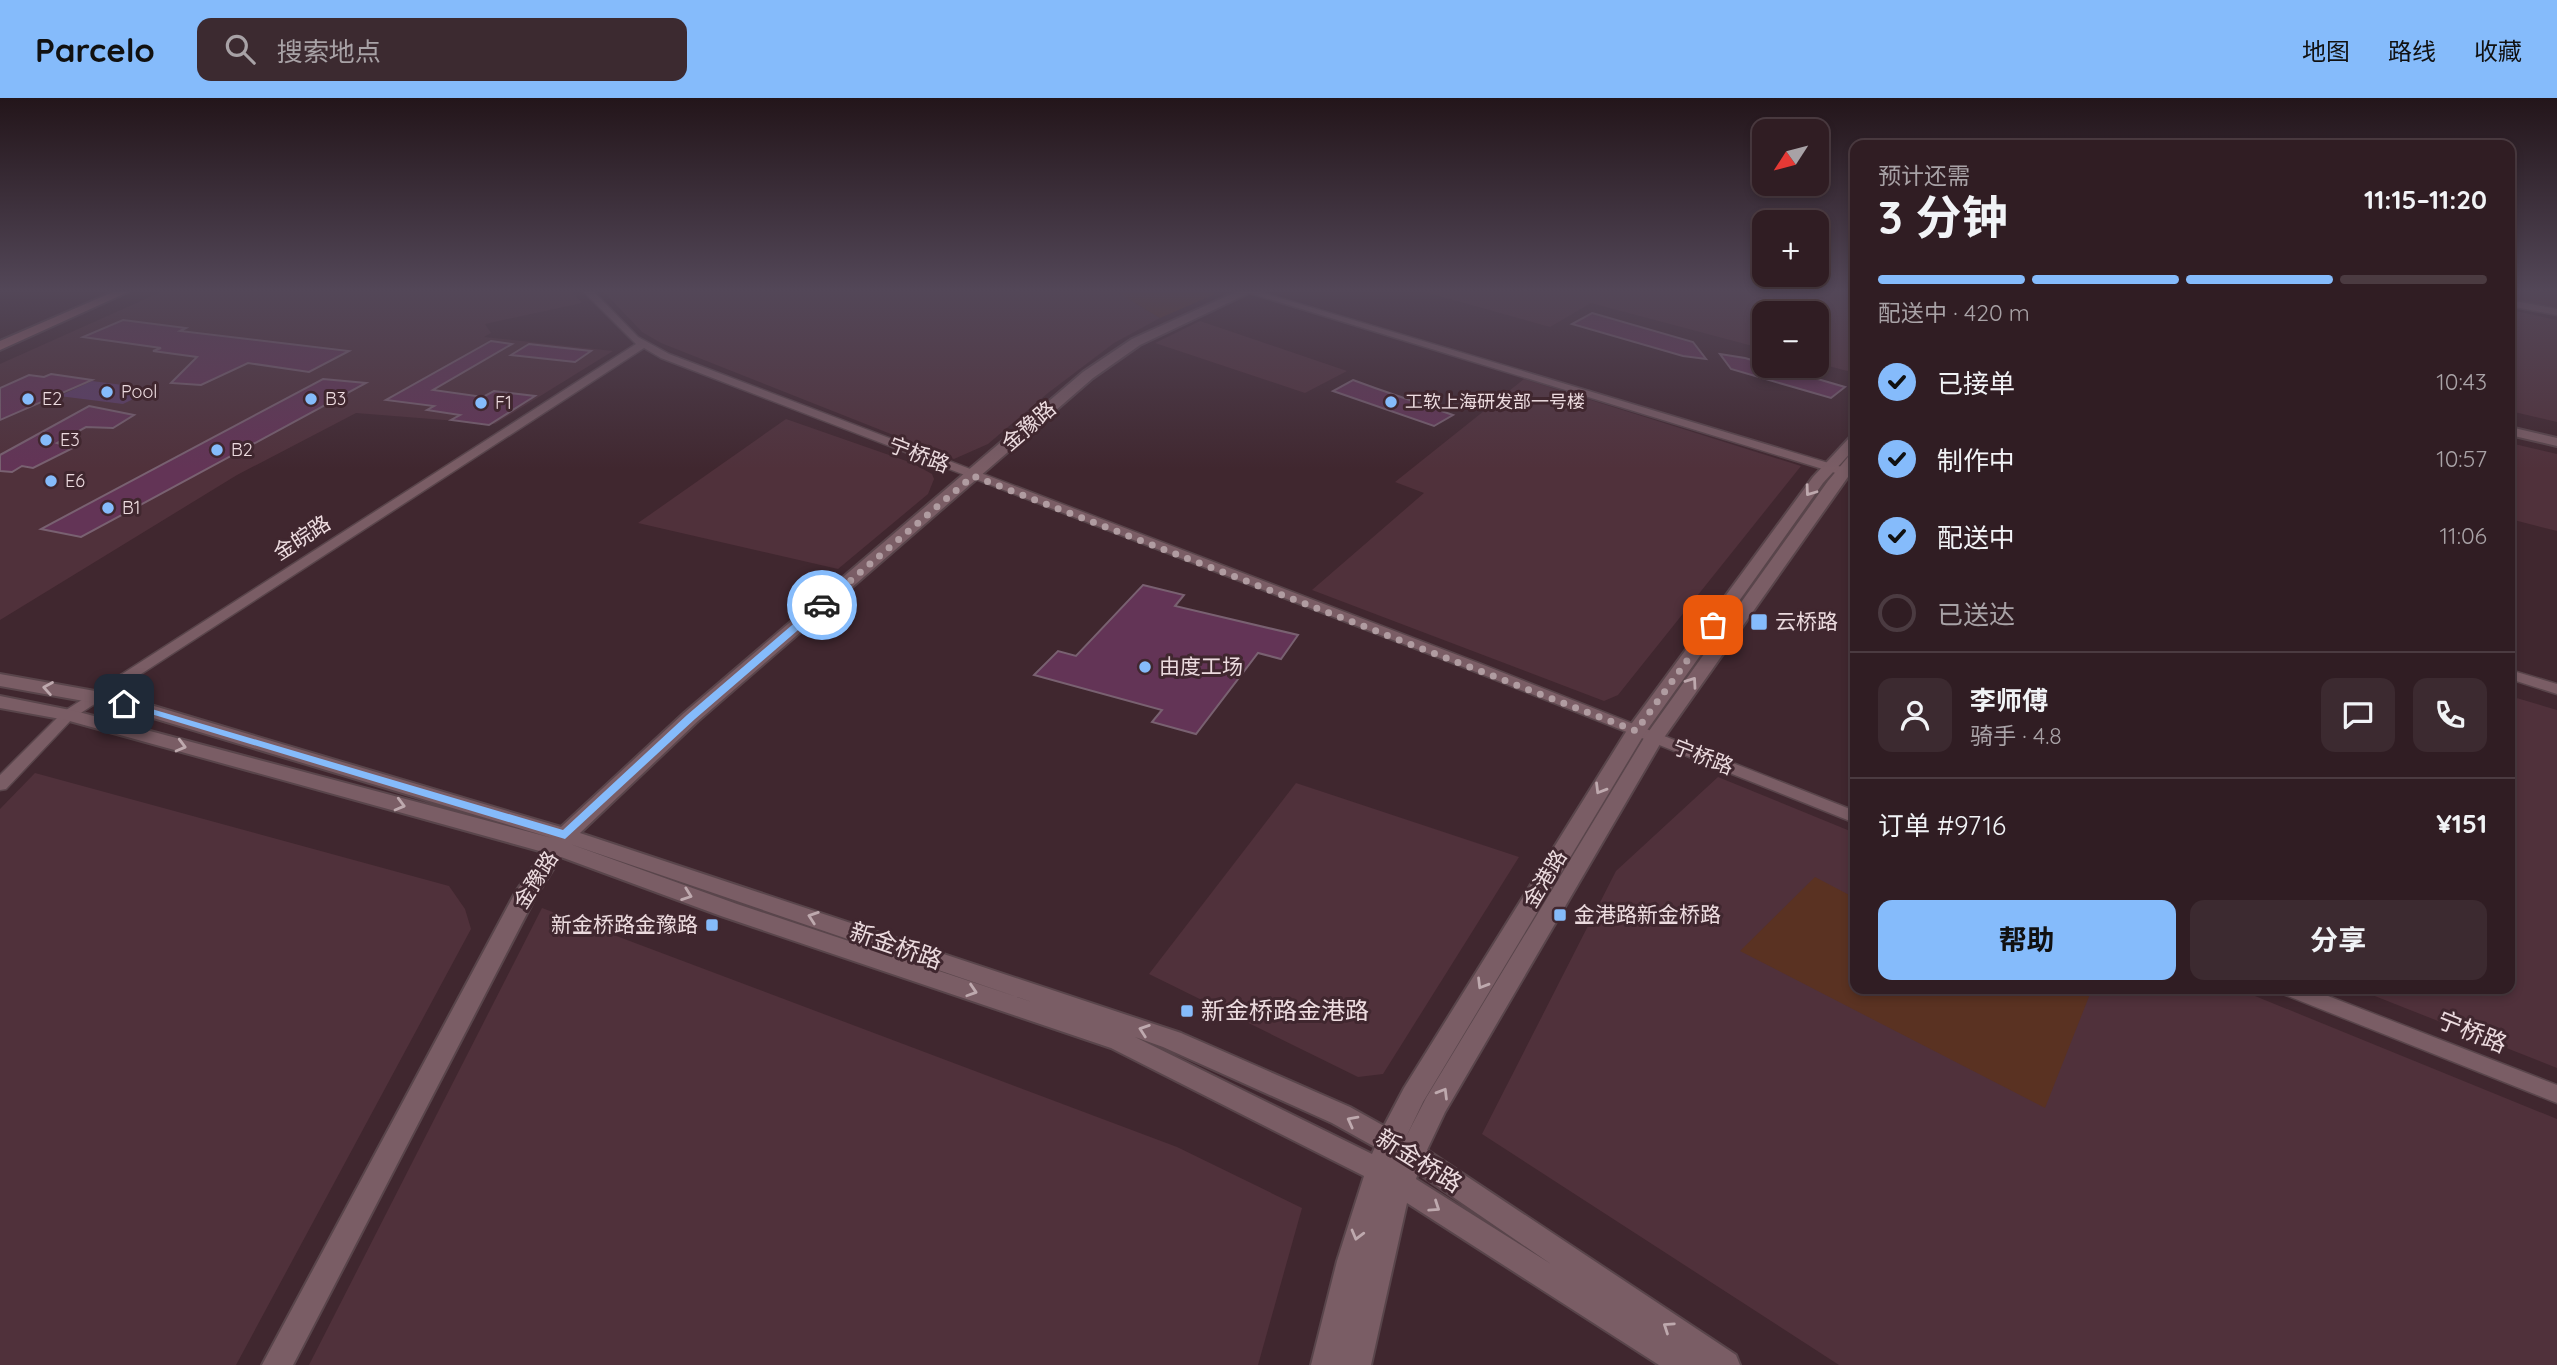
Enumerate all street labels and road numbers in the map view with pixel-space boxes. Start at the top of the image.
street label: 金豫路 [996,395,1061,456]
street label: 宁桥路 [885,431,953,477]
street label: 金皖路 [268,509,335,565]
street label: 宁桥路 [1669,733,1737,779]
street label: 金港路 [1517,845,1572,912]
street label: 金豫路 [507,846,563,913]
street label: 新金桥路 [846,915,947,975]
street label: 宁桥路 [2433,1004,2511,1058]
street label: 新金桥路 [1371,1122,1468,1198]

